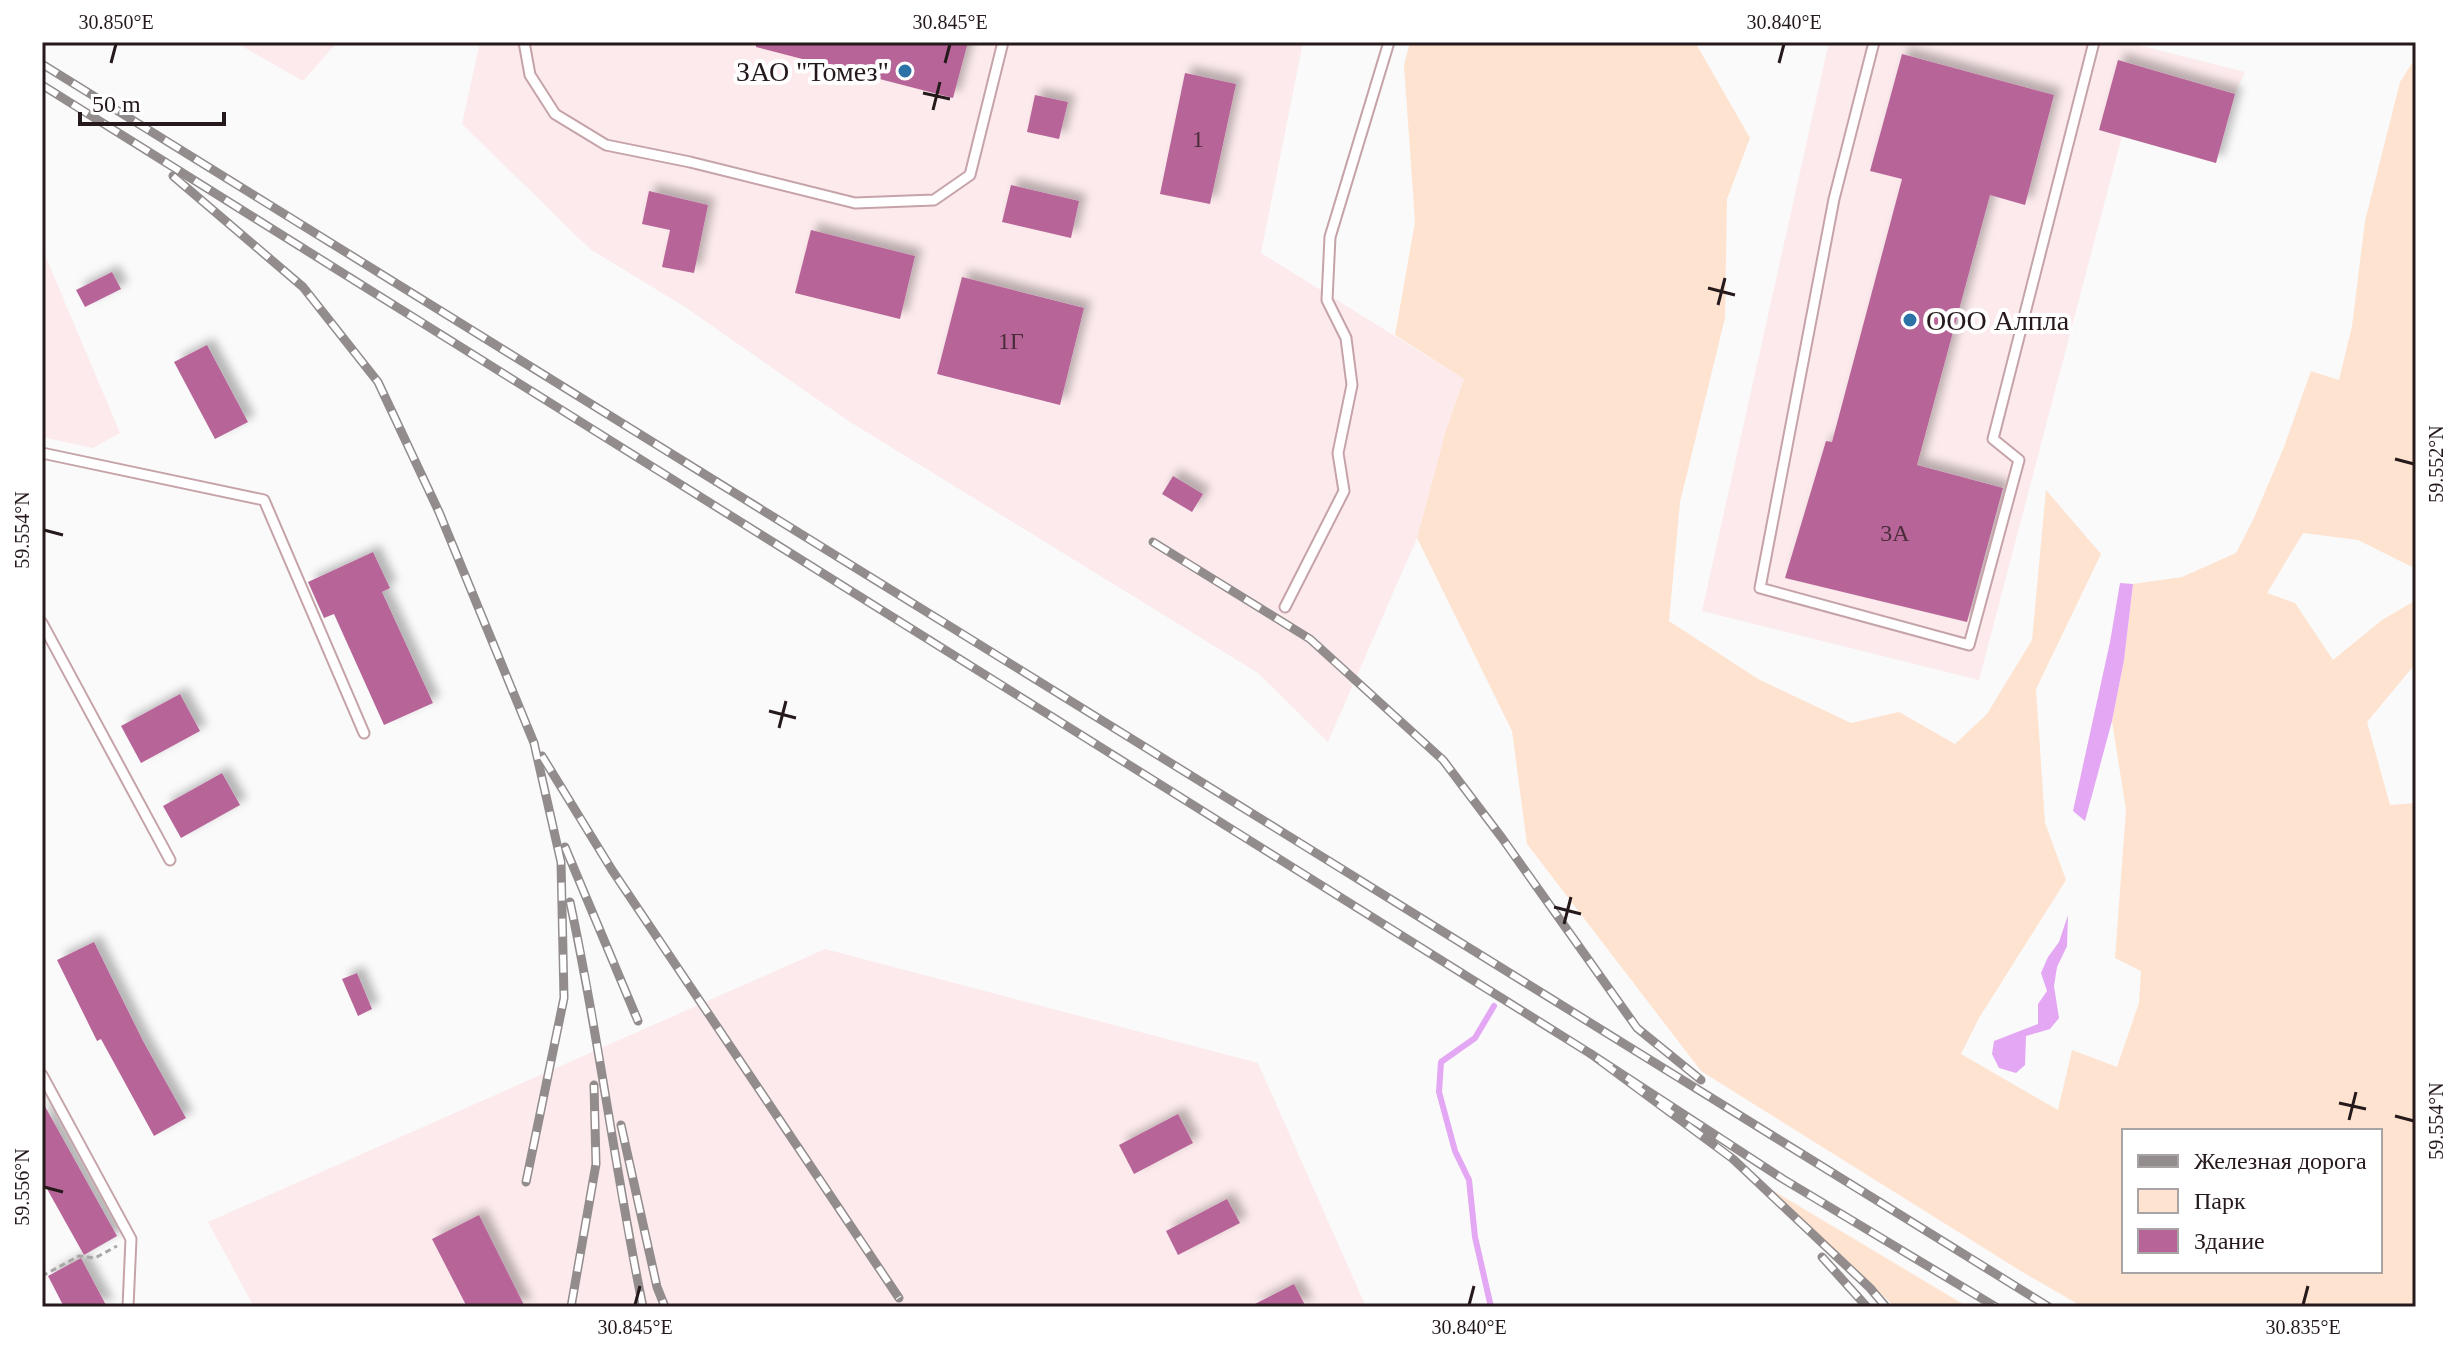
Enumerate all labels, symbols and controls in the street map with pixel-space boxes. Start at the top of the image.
text: 30.850°E [78,11,154,33]
text: 30.845°E [912,11,988,33]
text: 30.840°E [1746,11,1822,33]
place label: ЗАО "Томез" [736,56,889,87]
marker: ЗАО "Томез" [896,62,914,80]
scale bar [80,76,224,126]
text: 50 m [92,91,141,117]
house number: 1 [1192,126,1204,152]
place label: ООО Алпла [1926,305,2070,336]
marker: ООО Алпла [1901,311,1919,329]
house number: 1Г [998,328,1024,354]
text: 59.552°N [2425,425,2447,503]
text: 59.554°N [11,491,33,569]
house number: 3А [1880,520,1910,546]
text: 59.554°N [2425,1082,2447,1160]
legend [2122,1129,2382,1273]
text: 59.556°N [11,1148,33,1226]
text: Железная дорога [2194,1148,2367,1174]
text: Парк [2194,1188,2246,1214]
text: Здание [2194,1228,2265,1254]
text: 30.845°E [597,1316,673,1338]
text: 30.840°E [1431,1316,1507,1338]
text: 30.835°E [2265,1316,2341,1338]

